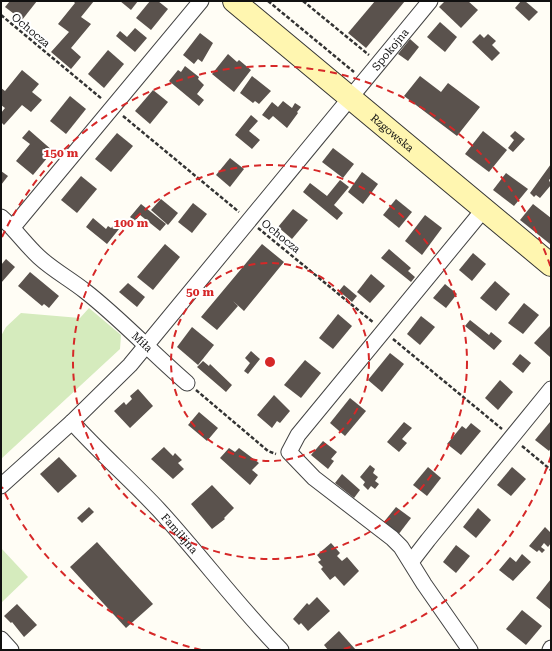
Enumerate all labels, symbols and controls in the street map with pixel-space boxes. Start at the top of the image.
street label: Ochocza [9,11,53,50]
street label: Spokojna [369,26,412,73]
street label: Rzgowska [368,112,416,155]
text: 150 m [44,146,79,160]
text: 100 m [114,216,149,230]
street label: Ochocza [259,217,303,256]
text: 50 m [186,285,214,299]
street label: Miła [129,329,155,355]
centre of rings [263,355,277,369]
street label: Familijna [158,511,200,557]

